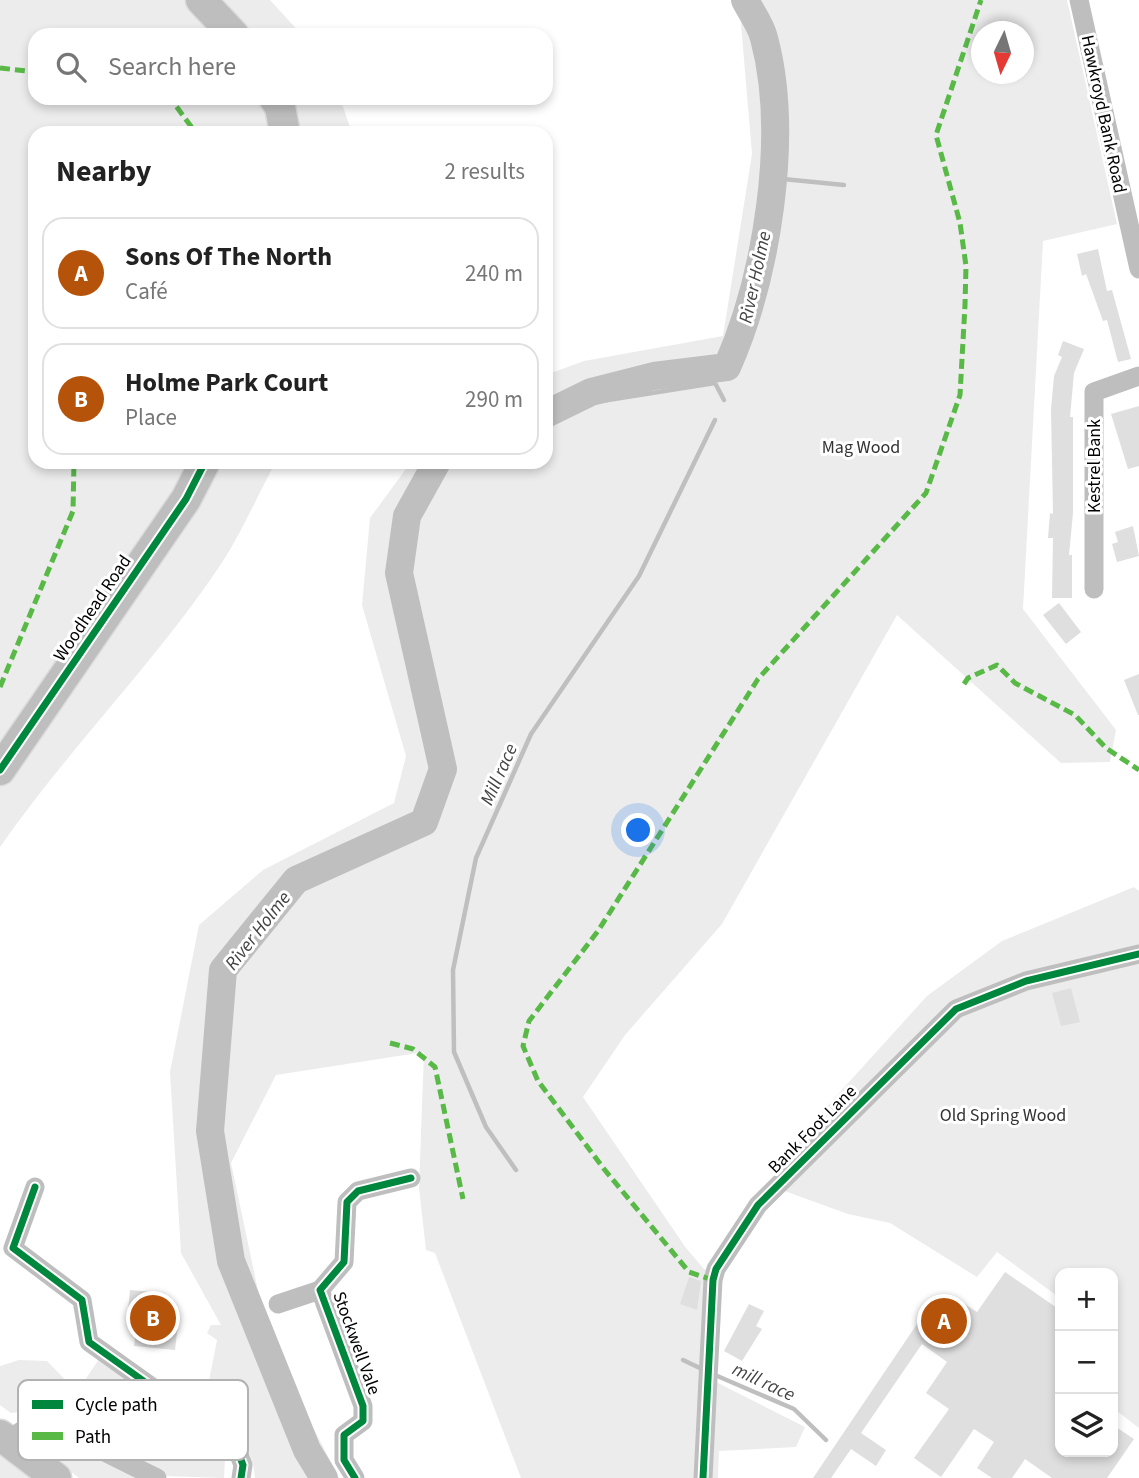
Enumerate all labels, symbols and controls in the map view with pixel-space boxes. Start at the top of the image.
north arrow [971,21,1034,84]
search box [28,28,553,105]
street label: Hawkroyd Bank Road [1075,33,1132,195]
icon: search [52,48,90,86]
text: Search here [108,48,236,85]
text: Nearby [56,150,151,193]
text: 2 results [445,155,525,188]
water label: River Holme [733,229,778,326]
text: Sons Of The North [125,238,332,275]
text: A [74,257,88,290]
text: 240 m [465,257,523,290]
text: Café [125,275,168,308]
text: Holme Park Court [125,364,328,401]
text: B [74,383,88,416]
text: 290 m [465,383,523,416]
text: Place [125,401,177,434]
street label: Kestrel Bank [1082,419,1107,513]
park label: Mag Wood [822,435,900,460]
street label: Woodhead Road [48,550,137,666]
water label: Mill race [474,740,525,810]
your location [621,813,655,847]
water label: River Holme [219,886,298,976]
street label: Bank Foot Lane [762,1079,862,1179]
park label: Old Spring Wood [940,1103,1066,1128]
map controls [1055,1268,1118,1457]
button: + [1055,1268,1118,1331]
street label: Stockwell Vale [326,1288,387,1398]
pin: B [130,1292,176,1344]
pin: A [921,1295,967,1347]
button: − [1055,1331,1118,1394]
water label: mill race [727,1356,799,1409]
legend [18,1380,248,1460]
text: Cycle path [75,1392,157,1419]
button: layers [1055,1394,1118,1457]
text: Path [75,1424,111,1451]

